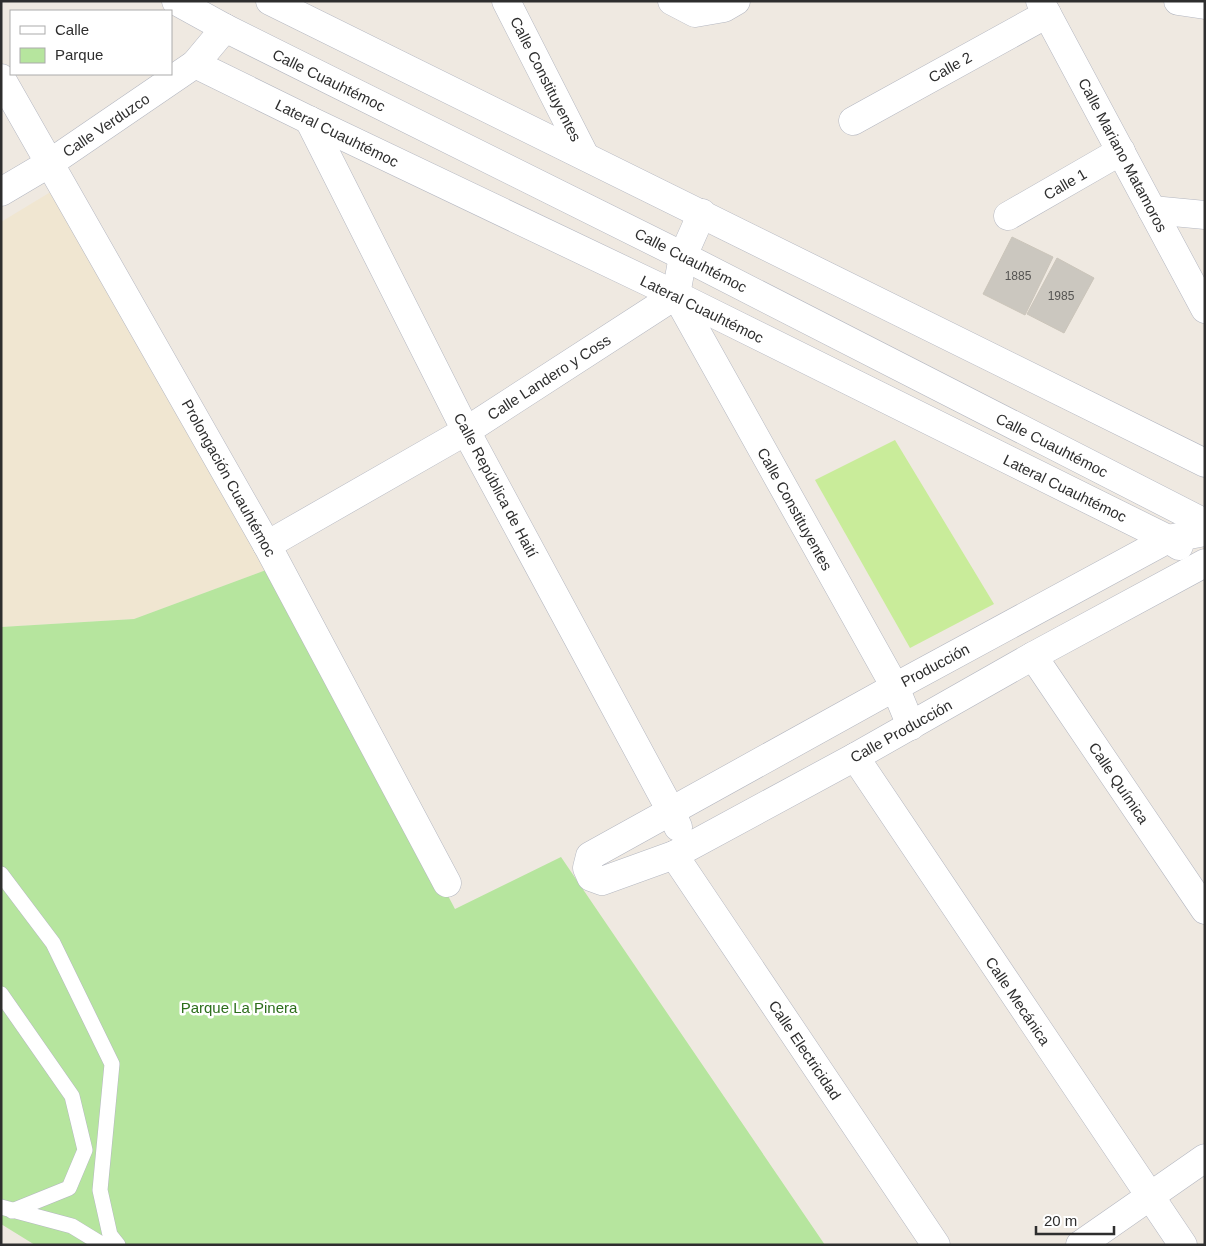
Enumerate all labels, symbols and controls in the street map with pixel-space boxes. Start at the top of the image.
legend [10,10,172,75]
street label: Calle Constituyentes [507,14,585,144]
text: Calle [55,21,89,38]
street label: Calle Cuauhtémoc [270,45,389,115]
text: Parque [55,46,103,63]
street label: Calle 2 [925,48,975,86]
street label: Calle Mariano Matamoros [1075,75,1171,235]
street label: Calle Verduzco [59,90,153,160]
street label: Lateral Cuauhtémoc [273,96,402,170]
street label: Calle 1 [1041,165,1089,203]
street label: Calle Cuauhtémoc [632,224,750,296]
house number: 1885 [1005,269,1032,283]
street label: Lateral Cuauhtémoc [638,272,767,346]
house number: 1985 [1048,289,1075,303]
street label: Calle Landero y Coss [484,331,614,423]
street label: Prolongación Cuauhtémoc [179,397,280,560]
street label: Calle Cuauhtémoc [993,409,1111,481]
street label: Calle República de Haití [451,410,542,561]
street label: Calle Constituyentes [754,445,836,573]
street label: Lateral Cuauhtémoc [1001,451,1130,525]
street label: Producción [898,640,972,690]
street label: Calle Producción [847,696,955,766]
street label: Calle Química [1086,739,1153,827]
street label: Calle Mecánica [982,954,1054,1049]
street label: Calle Electricidad [766,997,844,1103]
park label: Parque La Pinera [181,999,298,1016]
scale bar [1036,1204,1114,1236]
text: 20 m [1044,1212,1077,1229]

